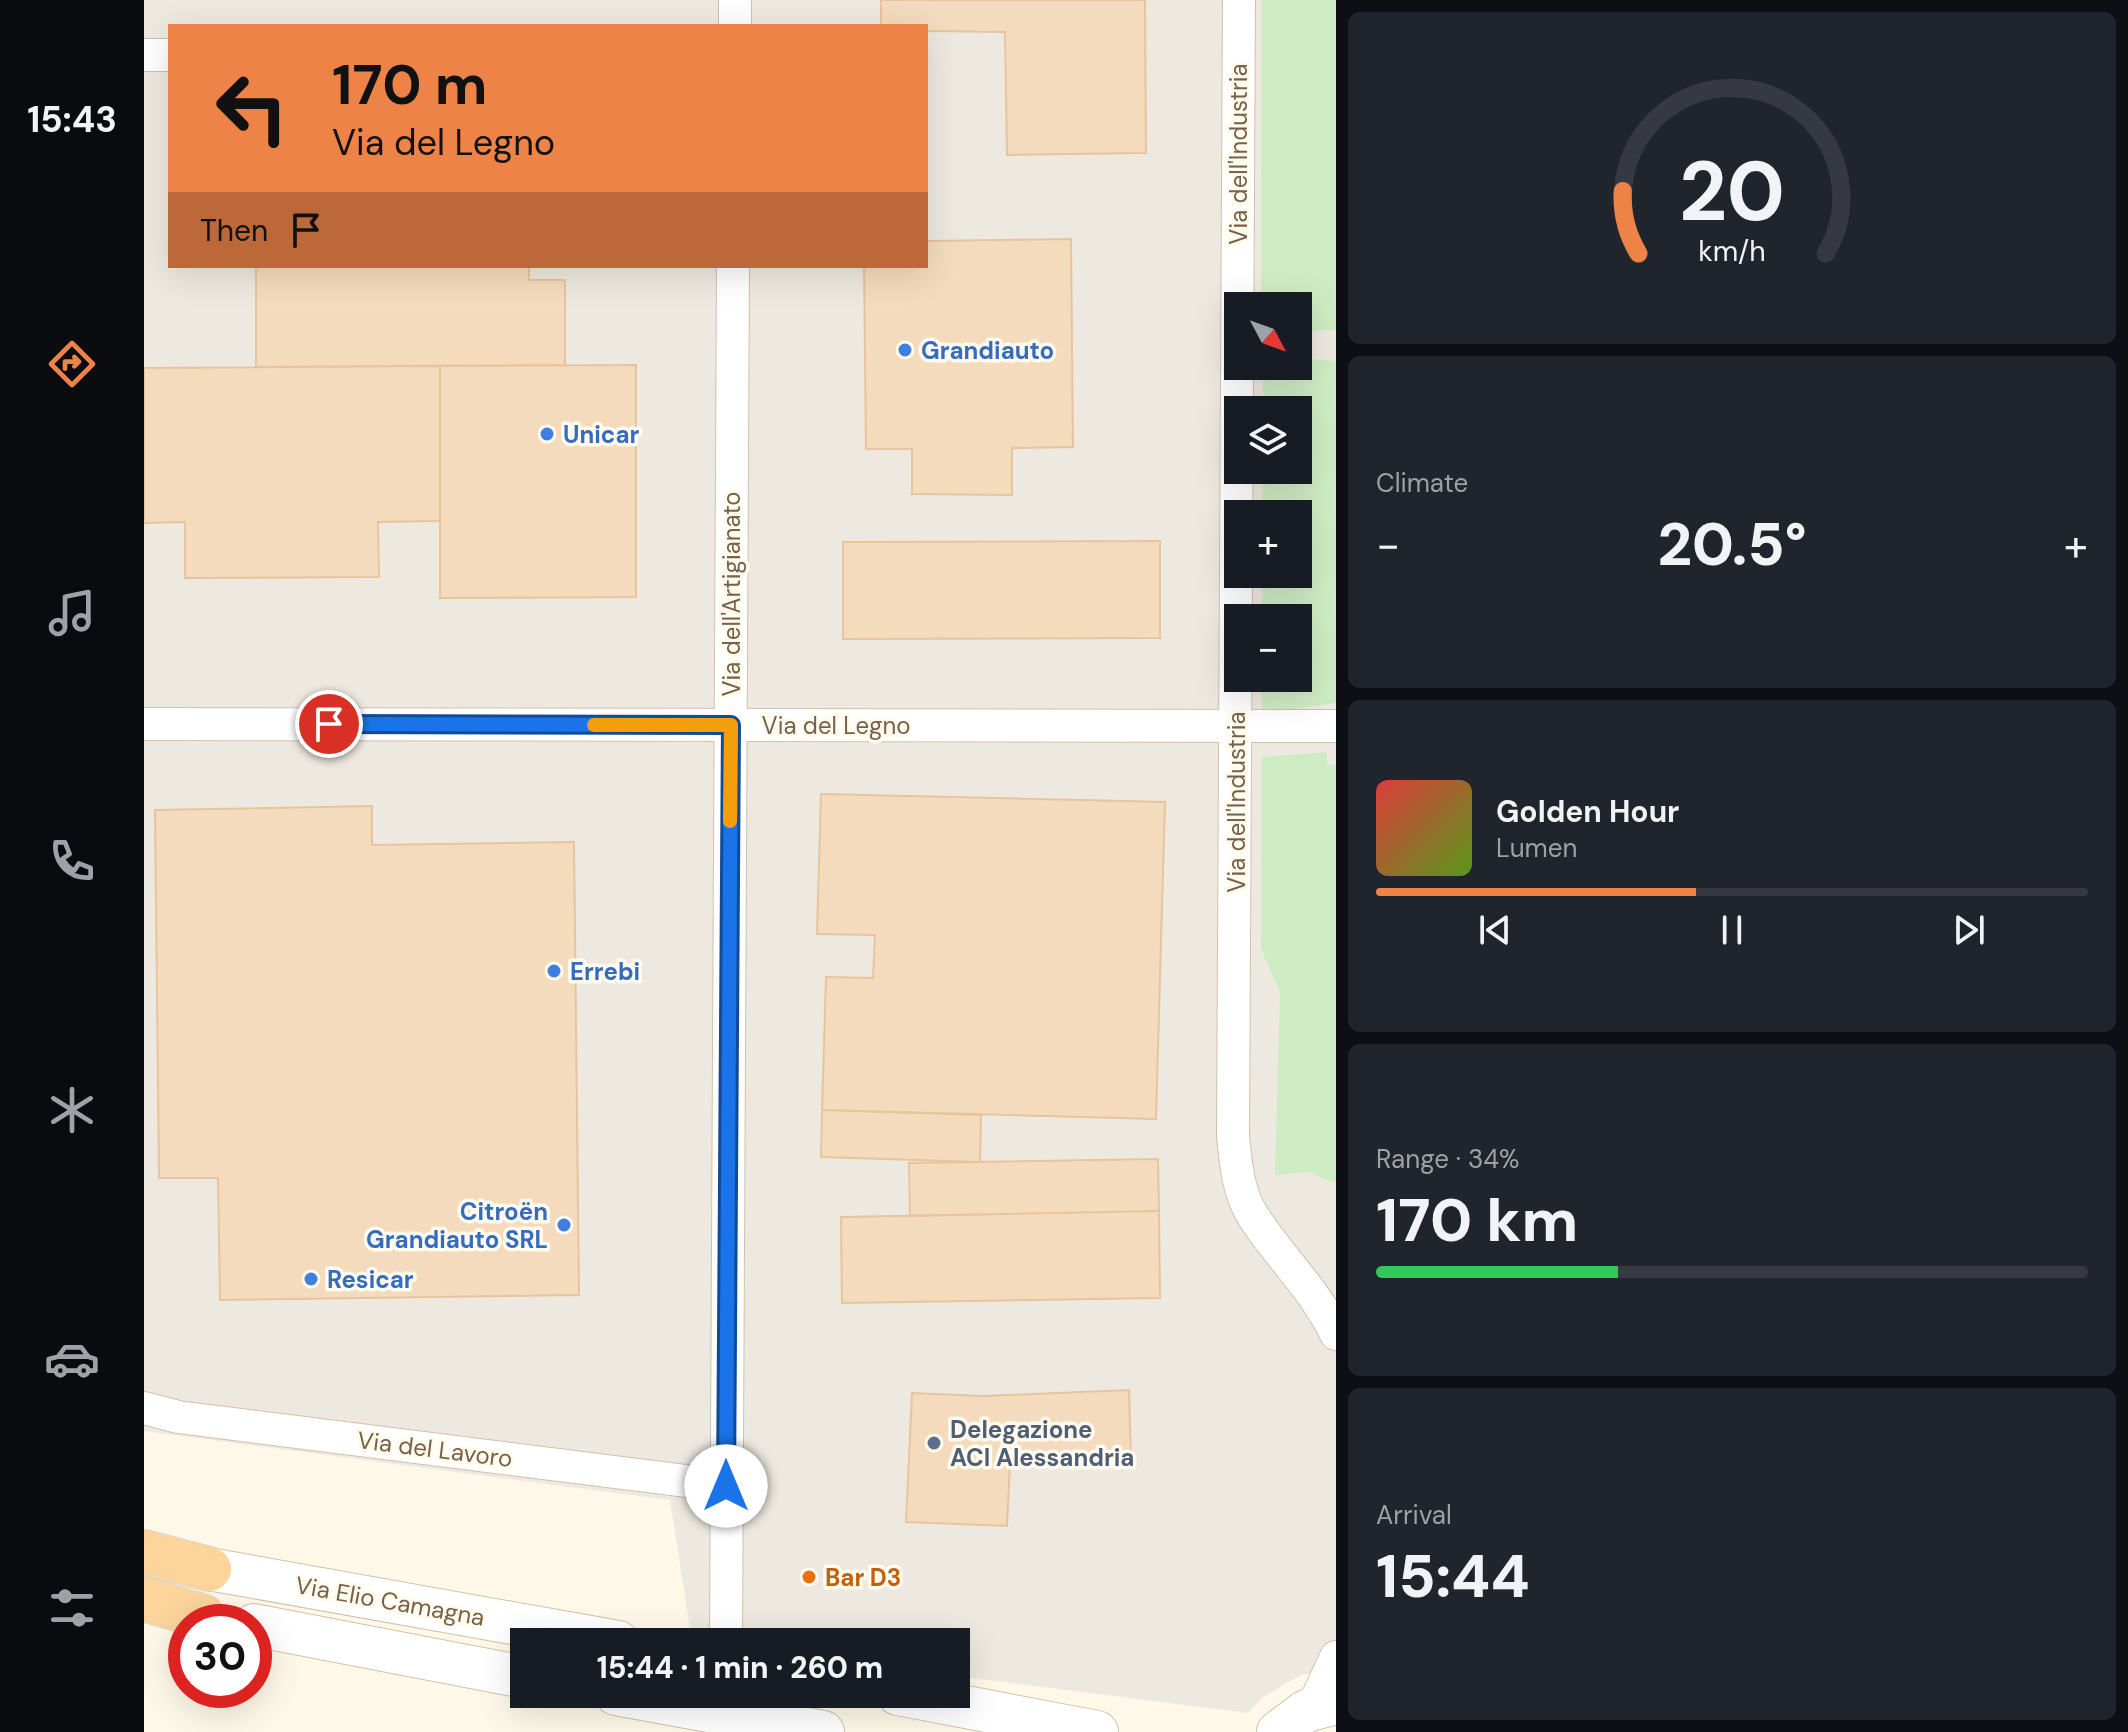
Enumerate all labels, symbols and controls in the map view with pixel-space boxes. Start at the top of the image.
text: 170 m [332,48,487,121]
icon: left [200,56,304,160]
street label: Via dell'Industria [1223,63,1254,245]
text: 15:43 [27,96,117,143]
text: Via del Legno [332,119,555,166]
text: 20 [1679,137,1785,246]
icon: arrive [284,208,328,252]
text: Then [200,211,268,250]
text: km/h [1698,233,1766,270]
north arrow [1224,292,1312,380]
map controls [1224,292,1312,692]
place label: Grandiauto [921,335,1054,366]
icon: directions [44,336,100,392]
marker: Grandiauto [896,341,914,359]
button: layers [1224,396,1312,484]
place label: Unicar [563,419,639,450]
marker: Unicar [538,425,556,443]
text: Climate [1376,466,1468,500]
street label: Via dell'Artigianato [716,492,747,696]
button: + [1224,500,1312,588]
text: 20.5° [1657,505,1807,584]
text: − [1376,516,1400,574]
text: + [2064,516,2088,574]
icon: music [44,585,100,641]
button: − [1224,604,1312,692]
pin [295,690,363,758]
icon: arrive [307,702,351,746]
street label: Via del Legno [762,710,910,741]
street label: Via dell'Industria [1221,711,1252,893]
text: Golden Hour [1496,792,1679,831]
text: Lumen [1496,831,1577,865]
icon: phone [44,833,100,889]
icon: previous [1473,908,1517,952]
icon: pause [1710,908,1754,952]
icon: next [1947,908,1991,952]
place label: Errebi [570,956,640,987]
marker: Errebi [545,962,563,980]
icon: climate [44,1082,100,1138]
text: Range · 34% [1376,1142,1519,1176]
text: 170 km [1376,1181,1578,1260]
place label: Citroën Grandiauto SRL [366,1196,548,1255]
marker: Citroën Grandiauto SRL [555,1216,573,1234]
place label: Resicar [327,1264,414,1295]
marker: Resicar [302,1270,320,1288]
icon: car [44,1331,100,1387]
place label: Delegazione ACI Alessandria [950,1414,1134,1473]
street label: Via del Lavoro [356,1424,514,1474]
marker: Delegazione ACI Alessandria [925,1434,943,1452]
position arrow [684,1444,768,1528]
text: Arrival [1376,1498,1452,1532]
text: 15:44 [1376,1537,1530,1616]
place label: Bar D3 [825,1562,901,1593]
marker: Bar D3 [800,1568,818,1586]
street label: Via Elio Camagna [293,1569,487,1633]
icon: filters [44,1580,100,1636]
speed limit sign: 30 [168,1604,272,1708]
text: 15:44 · 1 min · 260 m [597,1648,883,1687]

